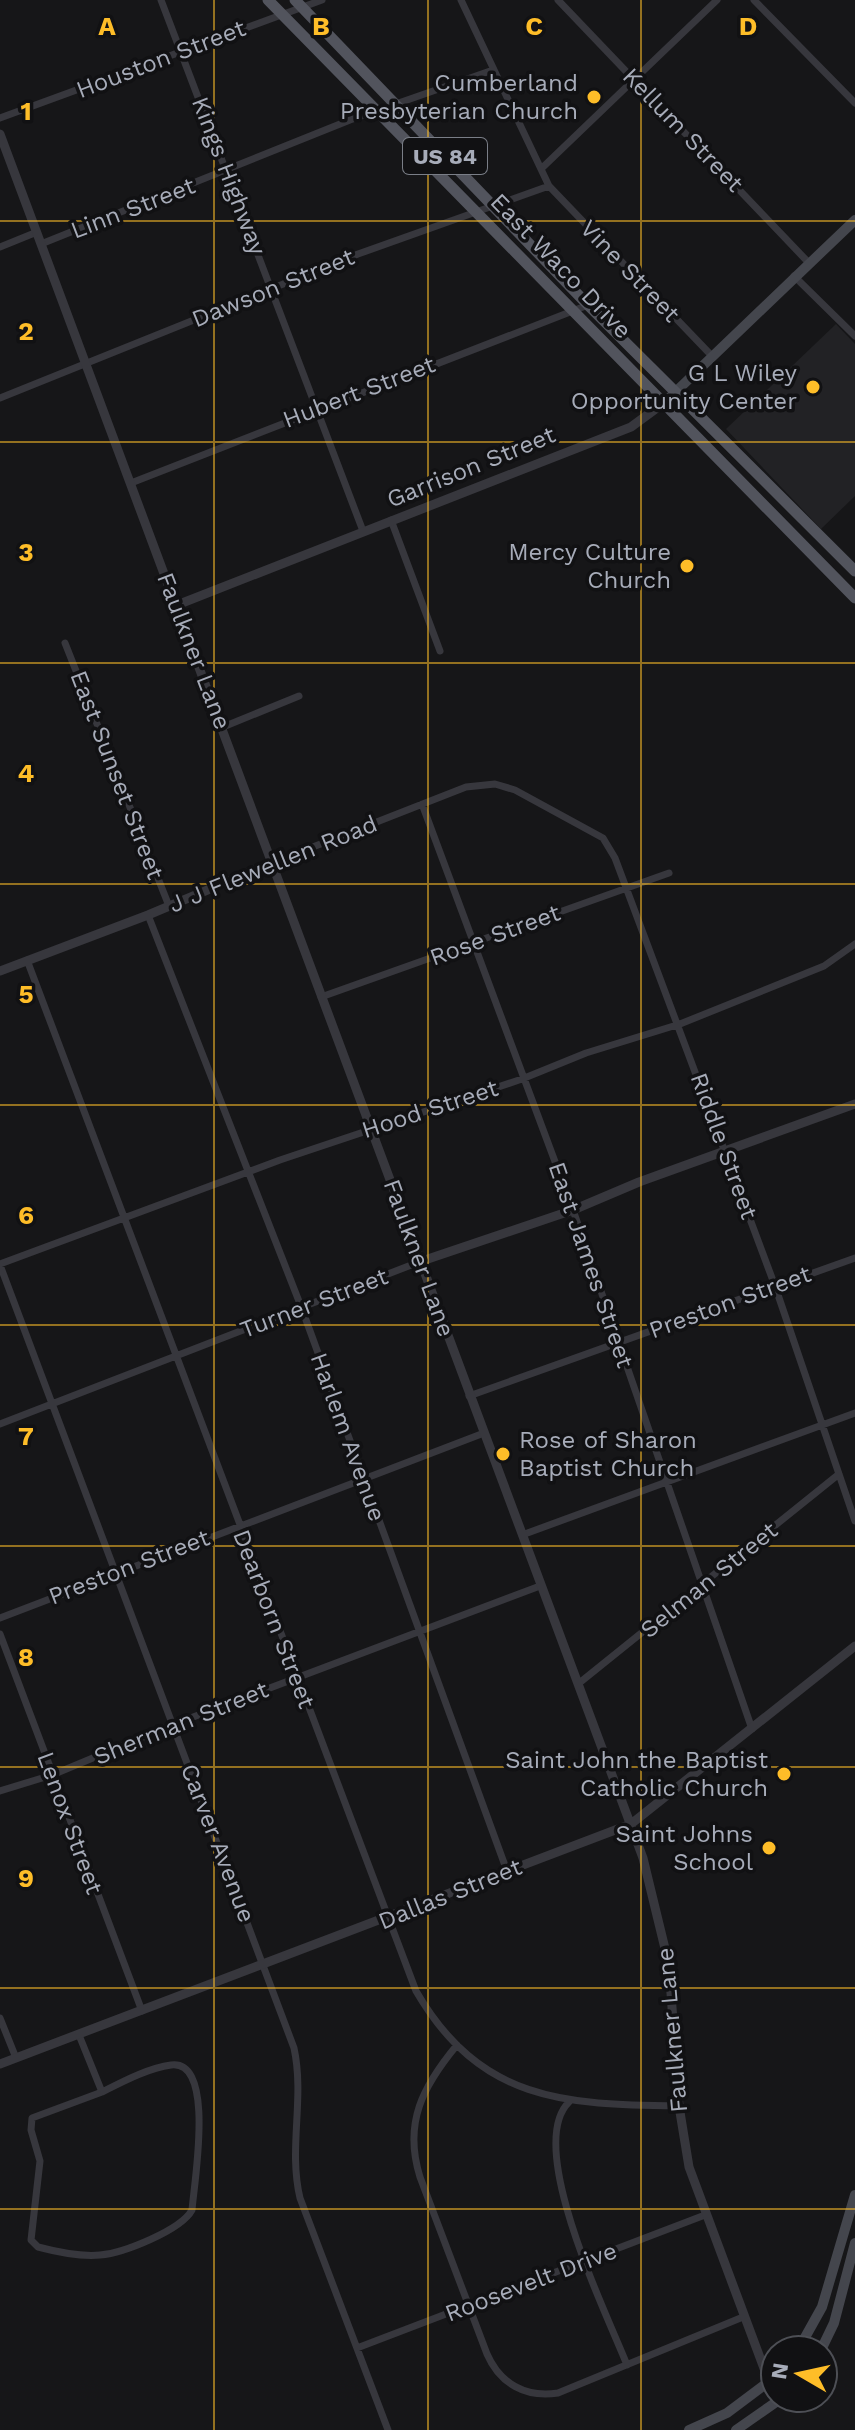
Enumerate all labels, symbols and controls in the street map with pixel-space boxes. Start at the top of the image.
text: A [98,11,116,41]
text: B [312,11,330,41]
text: C [525,11,543,41]
text: D [739,11,757,41]
street label: Houston Street [72,14,250,104]
street label: Kellum Street [617,62,749,198]
place label: Cumberland Presbyterian Church [340,69,578,125]
marker: Cumberland Presbyterian Church [585,88,603,106]
street label: Kings Highway [186,93,272,260]
text: 1 [20,96,32,126]
road number: US 84 [403,138,487,174]
street label: Linn Street [67,171,199,245]
street label: East Waco Drive [485,188,637,344]
street label: Vine Street [574,214,686,328]
street label: Dawson Street [188,243,358,333]
text: 2 [18,316,34,346]
street label: Hubert Street [279,350,439,434]
place label: G L Wiley Opportunity Center [571,359,798,415]
marker: G L Wiley Opportunity Center [804,378,822,396]
street label: Garrison Street [383,420,559,514]
text: 3 [18,537,34,567]
place label: Mercy Culture Church [508,538,671,594]
marker: Mercy Culture Church [678,557,696,575]
street label: Faulkner Lane [151,569,237,733]
street label: East Sunset Street [64,667,170,883]
text: 4 [18,758,35,788]
street label: J J Flewellen Road [165,809,381,919]
street label: Rose Street [426,898,564,972]
text: 5 [18,979,34,1009]
street label: Riddle Street [685,1069,763,1223]
street label: Hood Street [358,1074,502,1144]
street label: East James Street [543,1158,639,1372]
street label: Faulkner Lane [378,1175,460,1341]
text: 6 [18,1200,34,1230]
street label: Preston Street [645,1260,815,1344]
street label: Turner Street [236,1262,392,1344]
street label: Harlem Avenue [305,1349,391,1525]
text: 7 [18,1421,34,1451]
place label: Rose of Sharon Baptist Church [519,1426,697,1482]
marker: Rose of Sharon Baptist Church [494,1445,512,1463]
street label: Selman Street [635,1516,783,1644]
street label: Preston Street [44,1523,214,1611]
street label: Dearborn Street [227,1526,321,1712]
text: 8 [18,1642,34,1672]
street label: Sherman Street [90,1675,272,1771]
place label: Saint John the Baptist Catholic Church [505,1746,768,1802]
street label: Lenox Street [31,1748,109,1898]
street label: Carver Avenue [175,1760,261,1926]
marker: Saint John the Baptist Catholic Church [775,1765,793,1783]
place label: Saint Johns School [615,1820,754,1876]
marker: Saint Johns School [760,1839,778,1857]
street label: Dallas Street [374,1853,526,1935]
text: 9 [18,1863,34,1893]
street label: Faulkner Lane [651,1946,693,2114]
street label: Roosevelt Drive [441,2236,621,2328]
north arrow [759,2334,839,2414]
text: N [766,2361,793,2381]

